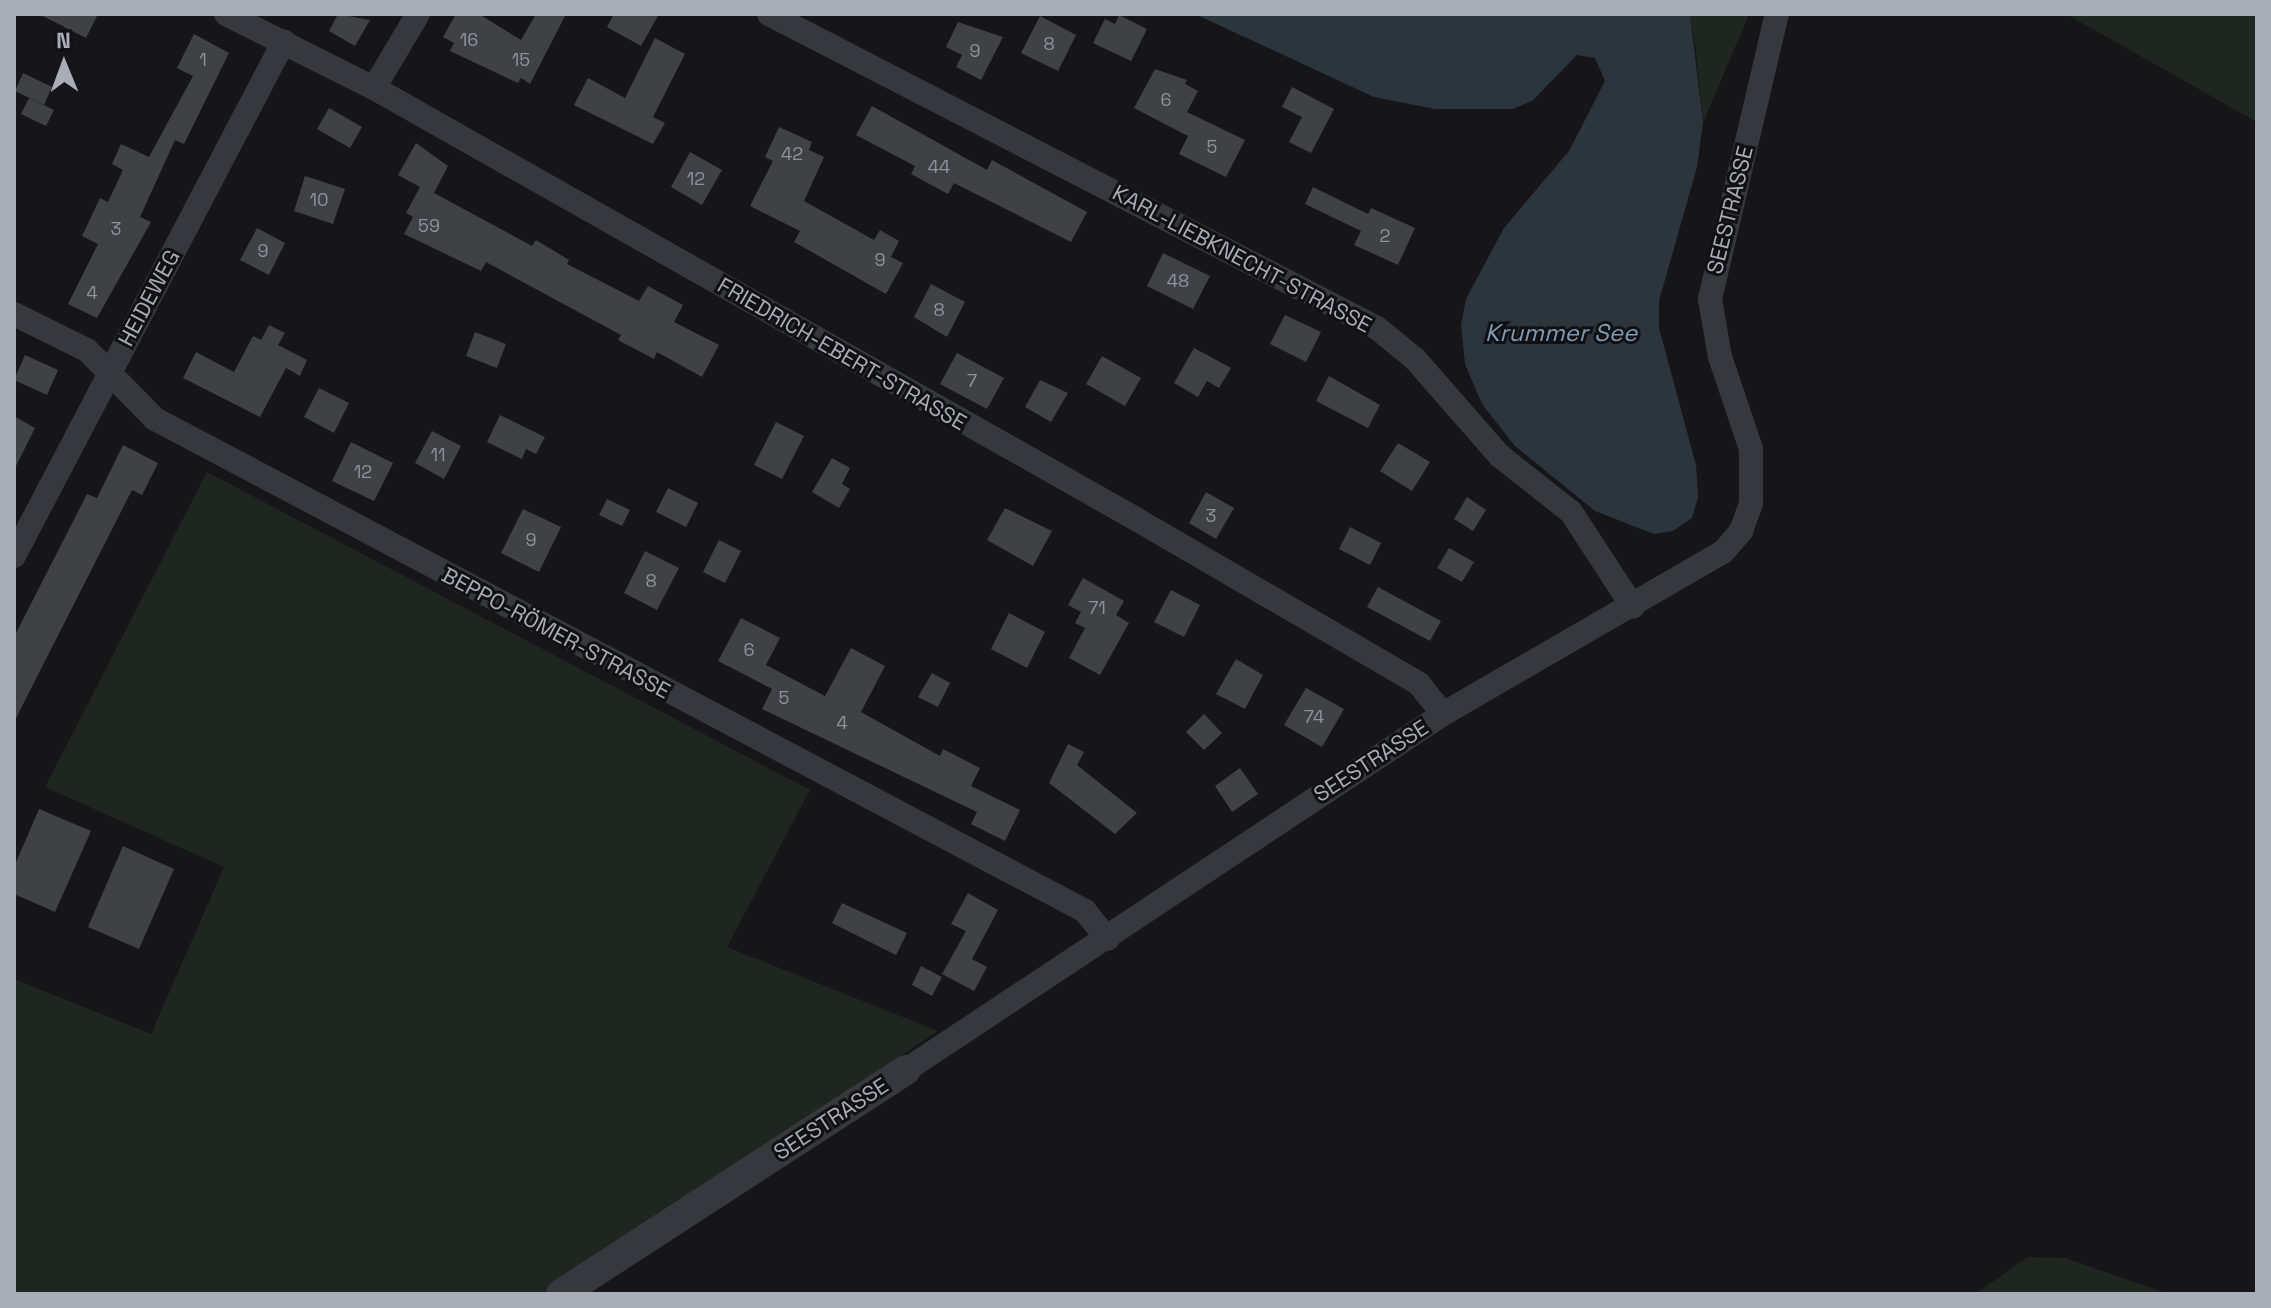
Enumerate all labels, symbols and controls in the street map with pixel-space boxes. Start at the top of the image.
north arrow [24,24,104,104]
text: N [56,26,71,54]
house number: 16 [460,29,478,51]
house number: 8 [1043,33,1055,55]
house number: 9 [969,40,981,62]
house number: 1 [199,49,207,71]
house number: 15 [512,49,530,71]
house number: 6 [1160,89,1172,111]
house number: 5 [1207,136,1217,158]
house number: 42 [781,143,803,165]
street label: SEESTRASSE [1701,143,1759,277]
house number: 44 [928,156,950,178]
house number: 12 [687,168,705,190]
street label: KARL-LIEBKNECHT-STRASSE [1108,179,1376,339]
house number: 10 [309,189,329,211]
house number: 59 [418,215,440,237]
house number: 3 [111,218,121,240]
house number: 2 [1380,225,1390,247]
house number: 9 [257,240,269,262]
street label: HEIDEWEG [113,245,185,351]
house number: 9 [874,249,886,271]
house number: 48 [1167,270,1189,292]
street label: FRIEDRICH-EBERT-STRASSE [713,272,971,436]
house number: 4 [86,282,98,304]
house number: 8 [933,299,945,321]
water label: Krummer See [1485,319,1637,347]
house number: 7 [967,370,977,392]
house number: 11 [430,444,446,466]
house number: 12 [354,461,372,483]
house number: 3 [1206,505,1216,527]
house number: 9 [525,529,537,551]
street label: BEPPO-RÖMER-STRASSE [437,562,675,704]
house number: 8 [645,570,657,592]
house number: 71 [1088,597,1106,619]
house number: 6 [743,639,755,661]
house number: 5 [779,687,789,709]
house number: 74 [1304,706,1324,728]
house number: 4 [836,712,848,734]
street label: SEESTRASSE [1309,714,1433,808]
street label: SEESTRASSE [769,1072,893,1166]

